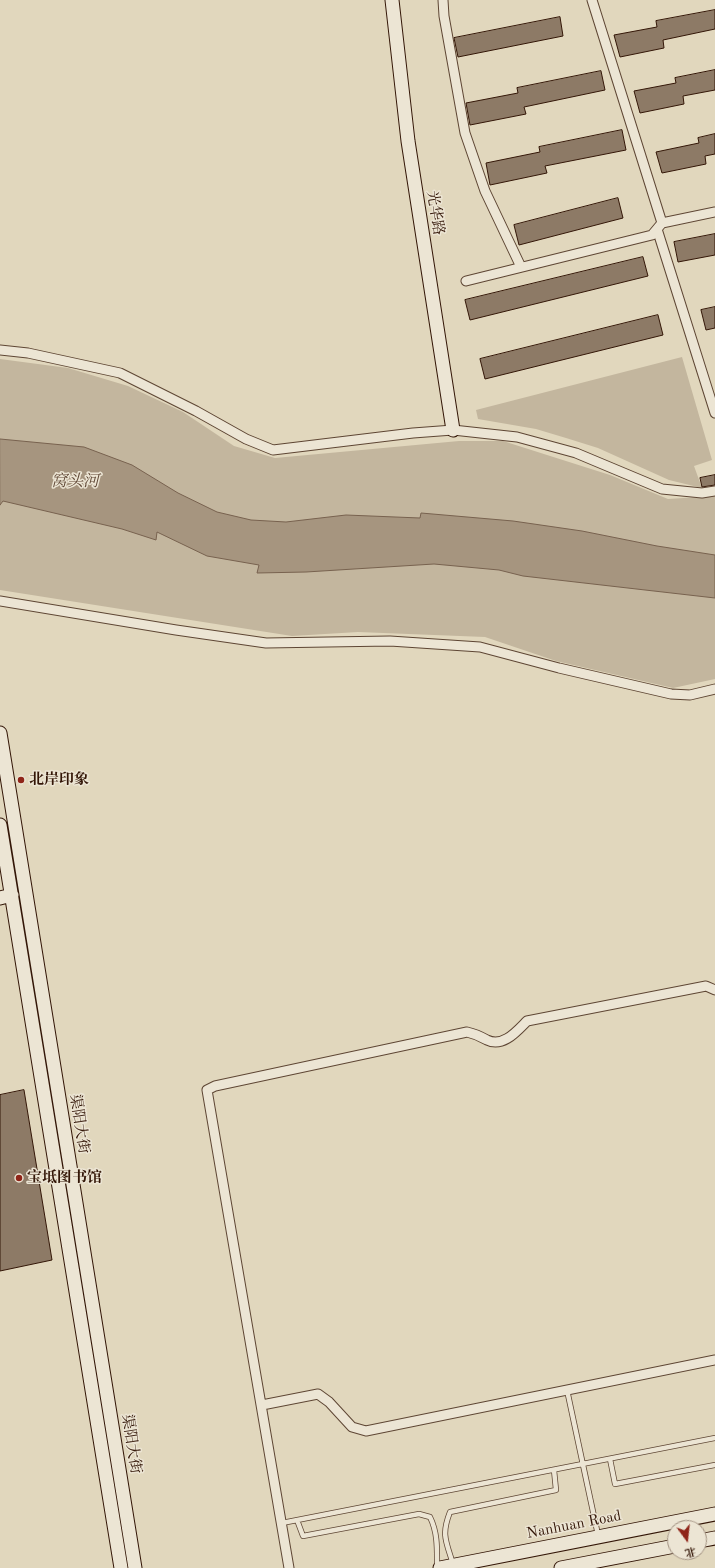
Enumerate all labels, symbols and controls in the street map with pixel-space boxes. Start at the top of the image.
street label: 光华路 [423,189,447,237]
water label: 窝头河 [51,472,99,492]
place label: 北岸印象 [29,771,89,789]
marker: 北岸印象 [16,775,26,785]
street label: 渠阳大街 [65,1093,93,1155]
place label: 宝坻图书馆 [27,1169,102,1187]
marker: 宝坻图书馆 [14,1173,24,1183]
street label: 渠阳大街 [117,1413,145,1475]
street label: Nanhuan Road [525,1507,623,1543]
north arrow [667,1520,707,1560]
text: 北 [683,1544,697,1558]

